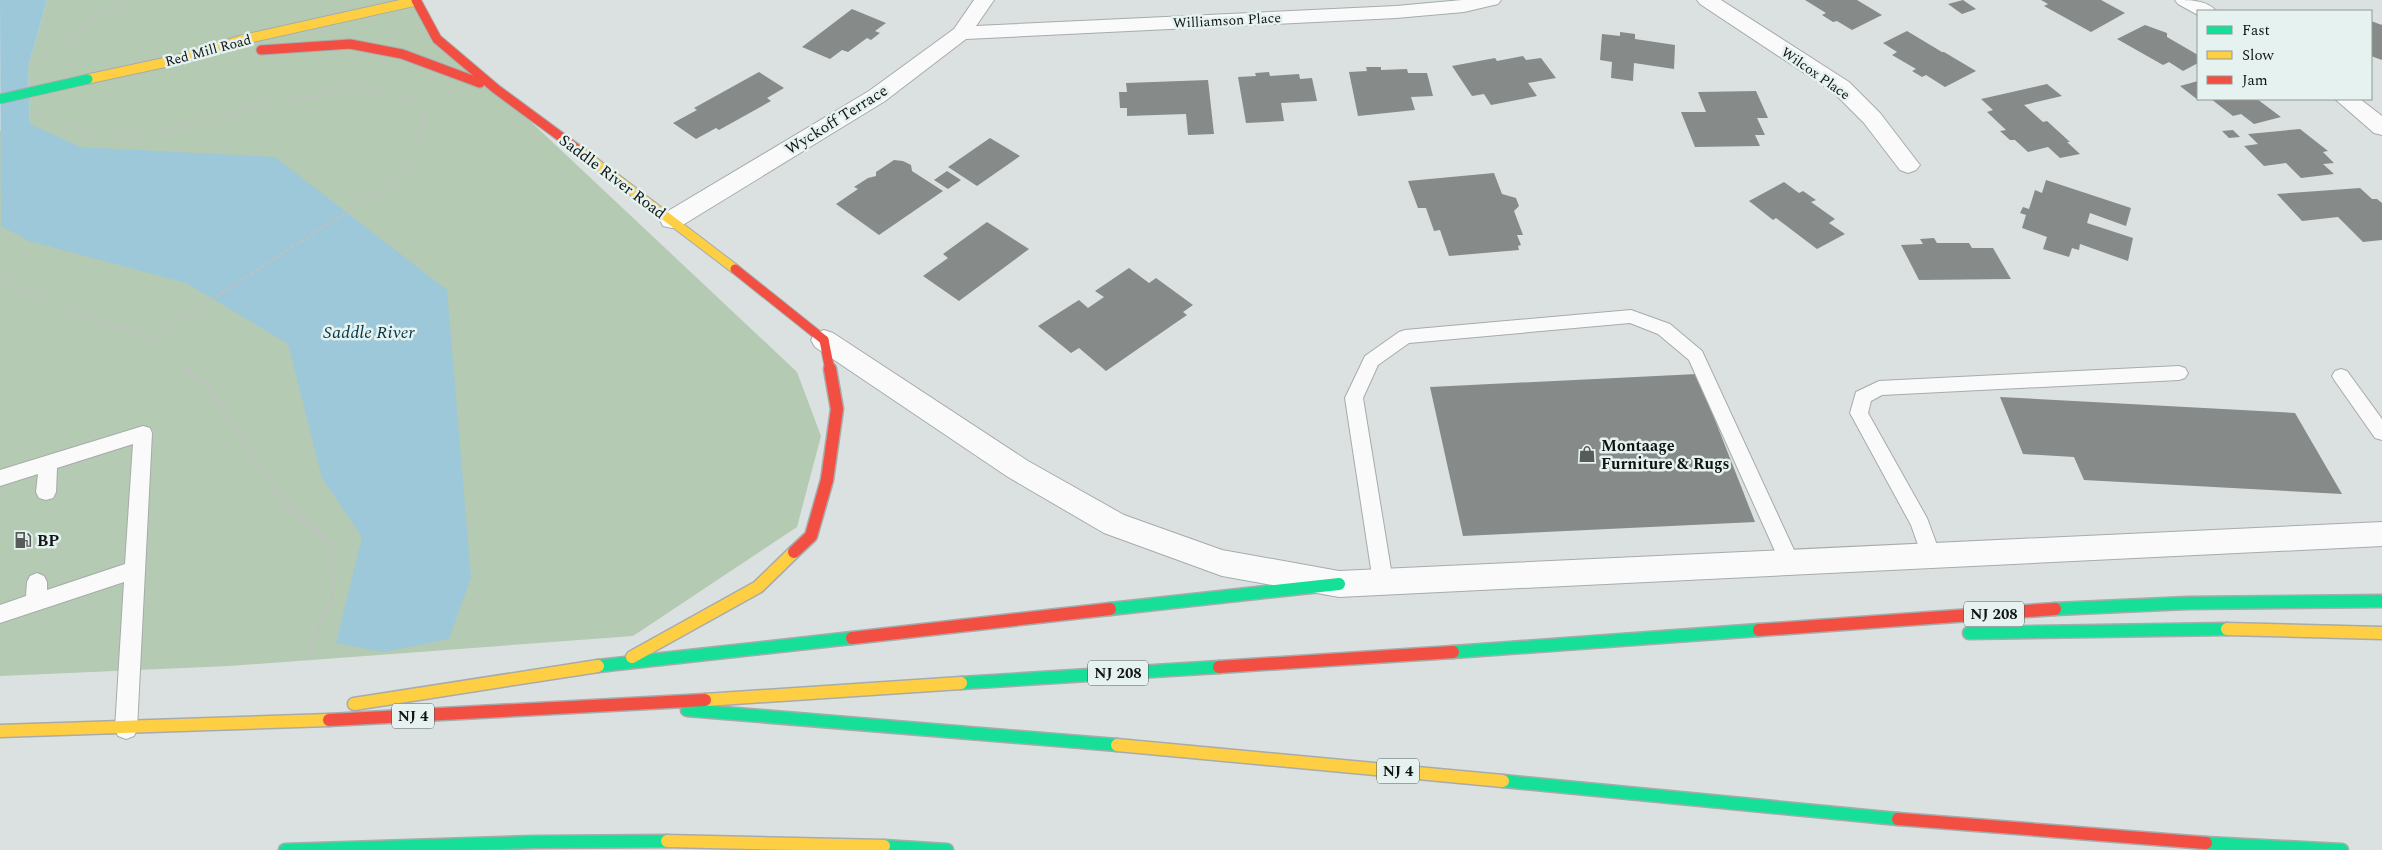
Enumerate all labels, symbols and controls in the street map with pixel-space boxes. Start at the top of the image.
street label: Williamson Place [1172,7,1282,34]
legend [2197,10,2372,100]
text: Fast [2242,19,2270,42]
street label: Red Mill Road [163,29,254,72]
street label: Wilcox Place [1777,42,1855,105]
text: Slow [2242,44,2274,67]
text: Jam [2242,69,2268,92]
street label: Wyckoff Terrace [781,79,893,161]
street label: Saddle River Road [554,129,671,225]
water label: Saddle River [323,319,415,346]
place label: Montaage Furniture & Rugs [1601,434,1730,476]
shop icon: Montaage Furniture & Rugs [1577,444,1597,464]
place label: BP [37,529,59,553]
fuel station icon: BP [13,530,33,550]
road number: NJ 208 [1964,602,2024,626]
road number: NJ 208 [1088,660,1148,686]
road number: NJ 4 [392,704,434,728]
road number: NJ 4 [1377,758,1419,784]

